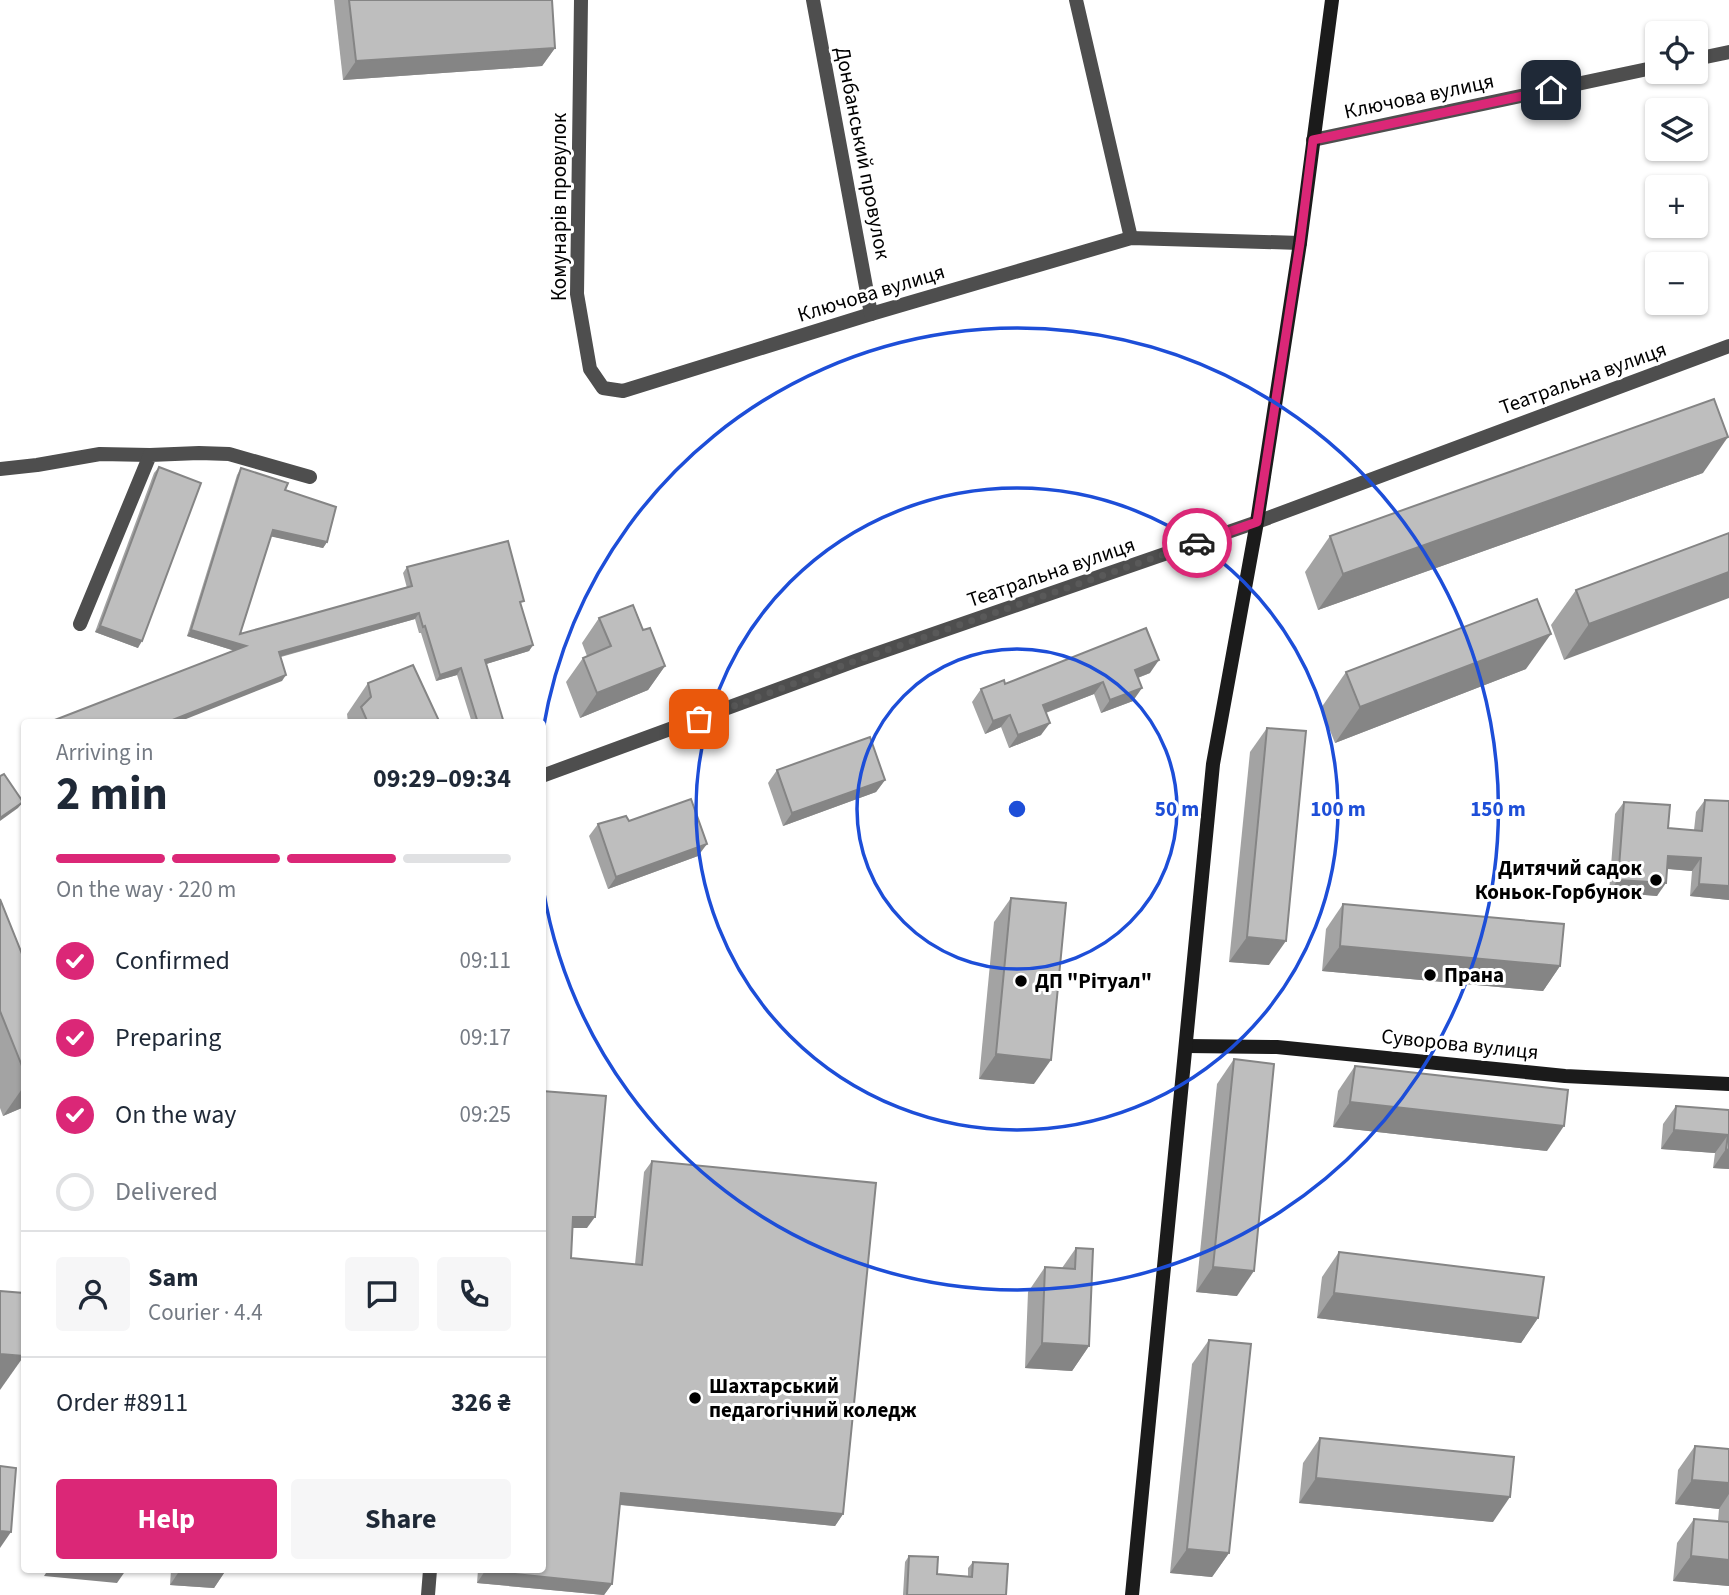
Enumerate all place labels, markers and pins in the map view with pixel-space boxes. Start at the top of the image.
pin [1521,60,1581,120]
pin [669,689,729,749]
centre of rings [1005,797,1029,821]
place label: Дитячий садок Коньок-Горбунок [1475,853,1642,907]
marker: Дитячий садок Коньок-Горбунок [1648,872,1664,888]
place label: Прана [1444,960,1504,990]
place label: ДП "Рітуал" [1035,966,1152,996]
marker: Прана [1422,967,1438,983]
marker: ДП "Рітуал" [1013,973,1029,989]
place label: Шахтарський педагогічний коледж [709,1371,917,1425]
marker: Шахтарський педагогічний коледж [687,1390,703,1406]

